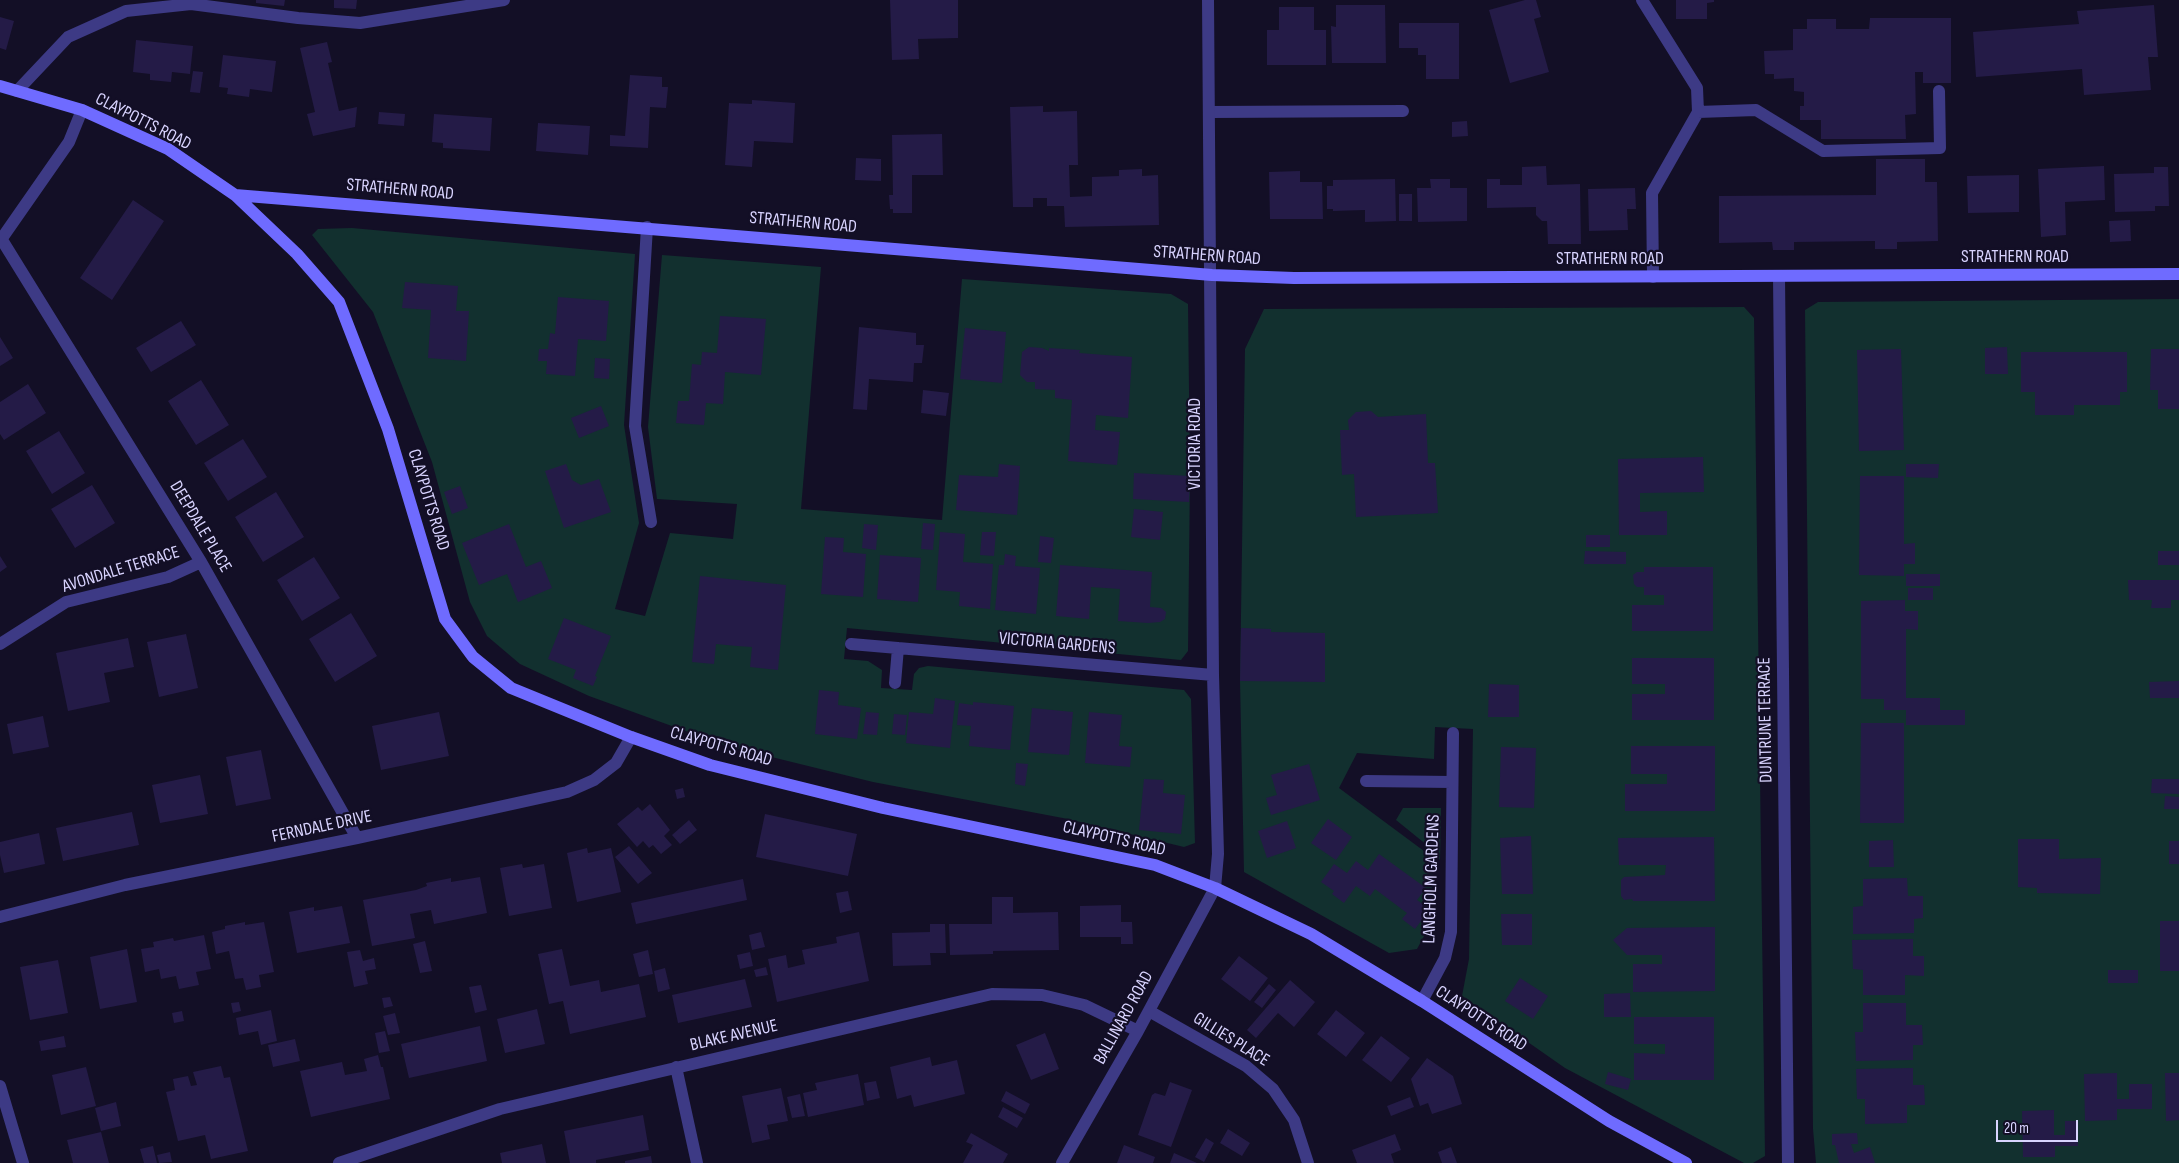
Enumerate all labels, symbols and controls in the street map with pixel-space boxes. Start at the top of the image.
street label: CLAYPOTTS ROAD [91,89,195,155]
street label: STRATHERN ROAD [345,175,455,205]
street label: STRATHERN ROAD [748,208,858,238]
street label: STRATHERN ROAD [1152,241,1262,271]
street label: STRATHERN ROAD [1961,246,2069,268]
street label: STRATHERN ROAD [1556,248,1664,270]
street label: VICTORIA ROAD [1184,398,1206,490]
street label: CLAYPOTTS ROAD [402,447,454,553]
street label: DEEPDALE PLACE [164,477,236,577]
street label: AVONDALE TERRACE [60,542,182,598]
street label: VICTORIA GARDENS [998,628,1116,660]
street label: DUNTRUNE TERRACE [1754,657,1778,783]
street label: CLAYPOTTS ROAD [668,722,774,772]
street label: FERNDALE DRIVE [270,806,374,848]
street label: LANGHOLM GARDENS [1419,814,1445,944]
street label: CLAYPOTTS ROAD [1060,817,1168,861]
street label: BALLINARD ROAD [1090,968,1158,1068]
street label: CLAYPOTTS ROAD [1431,981,1531,1057]
street label: GILLIES PLACE [1189,1008,1273,1072]
street label: BLAKE AVENUE [688,1015,780,1057]
scale bar [1999,1110,2082,1142]
text: 20 m [2004,1119,2029,1138]

